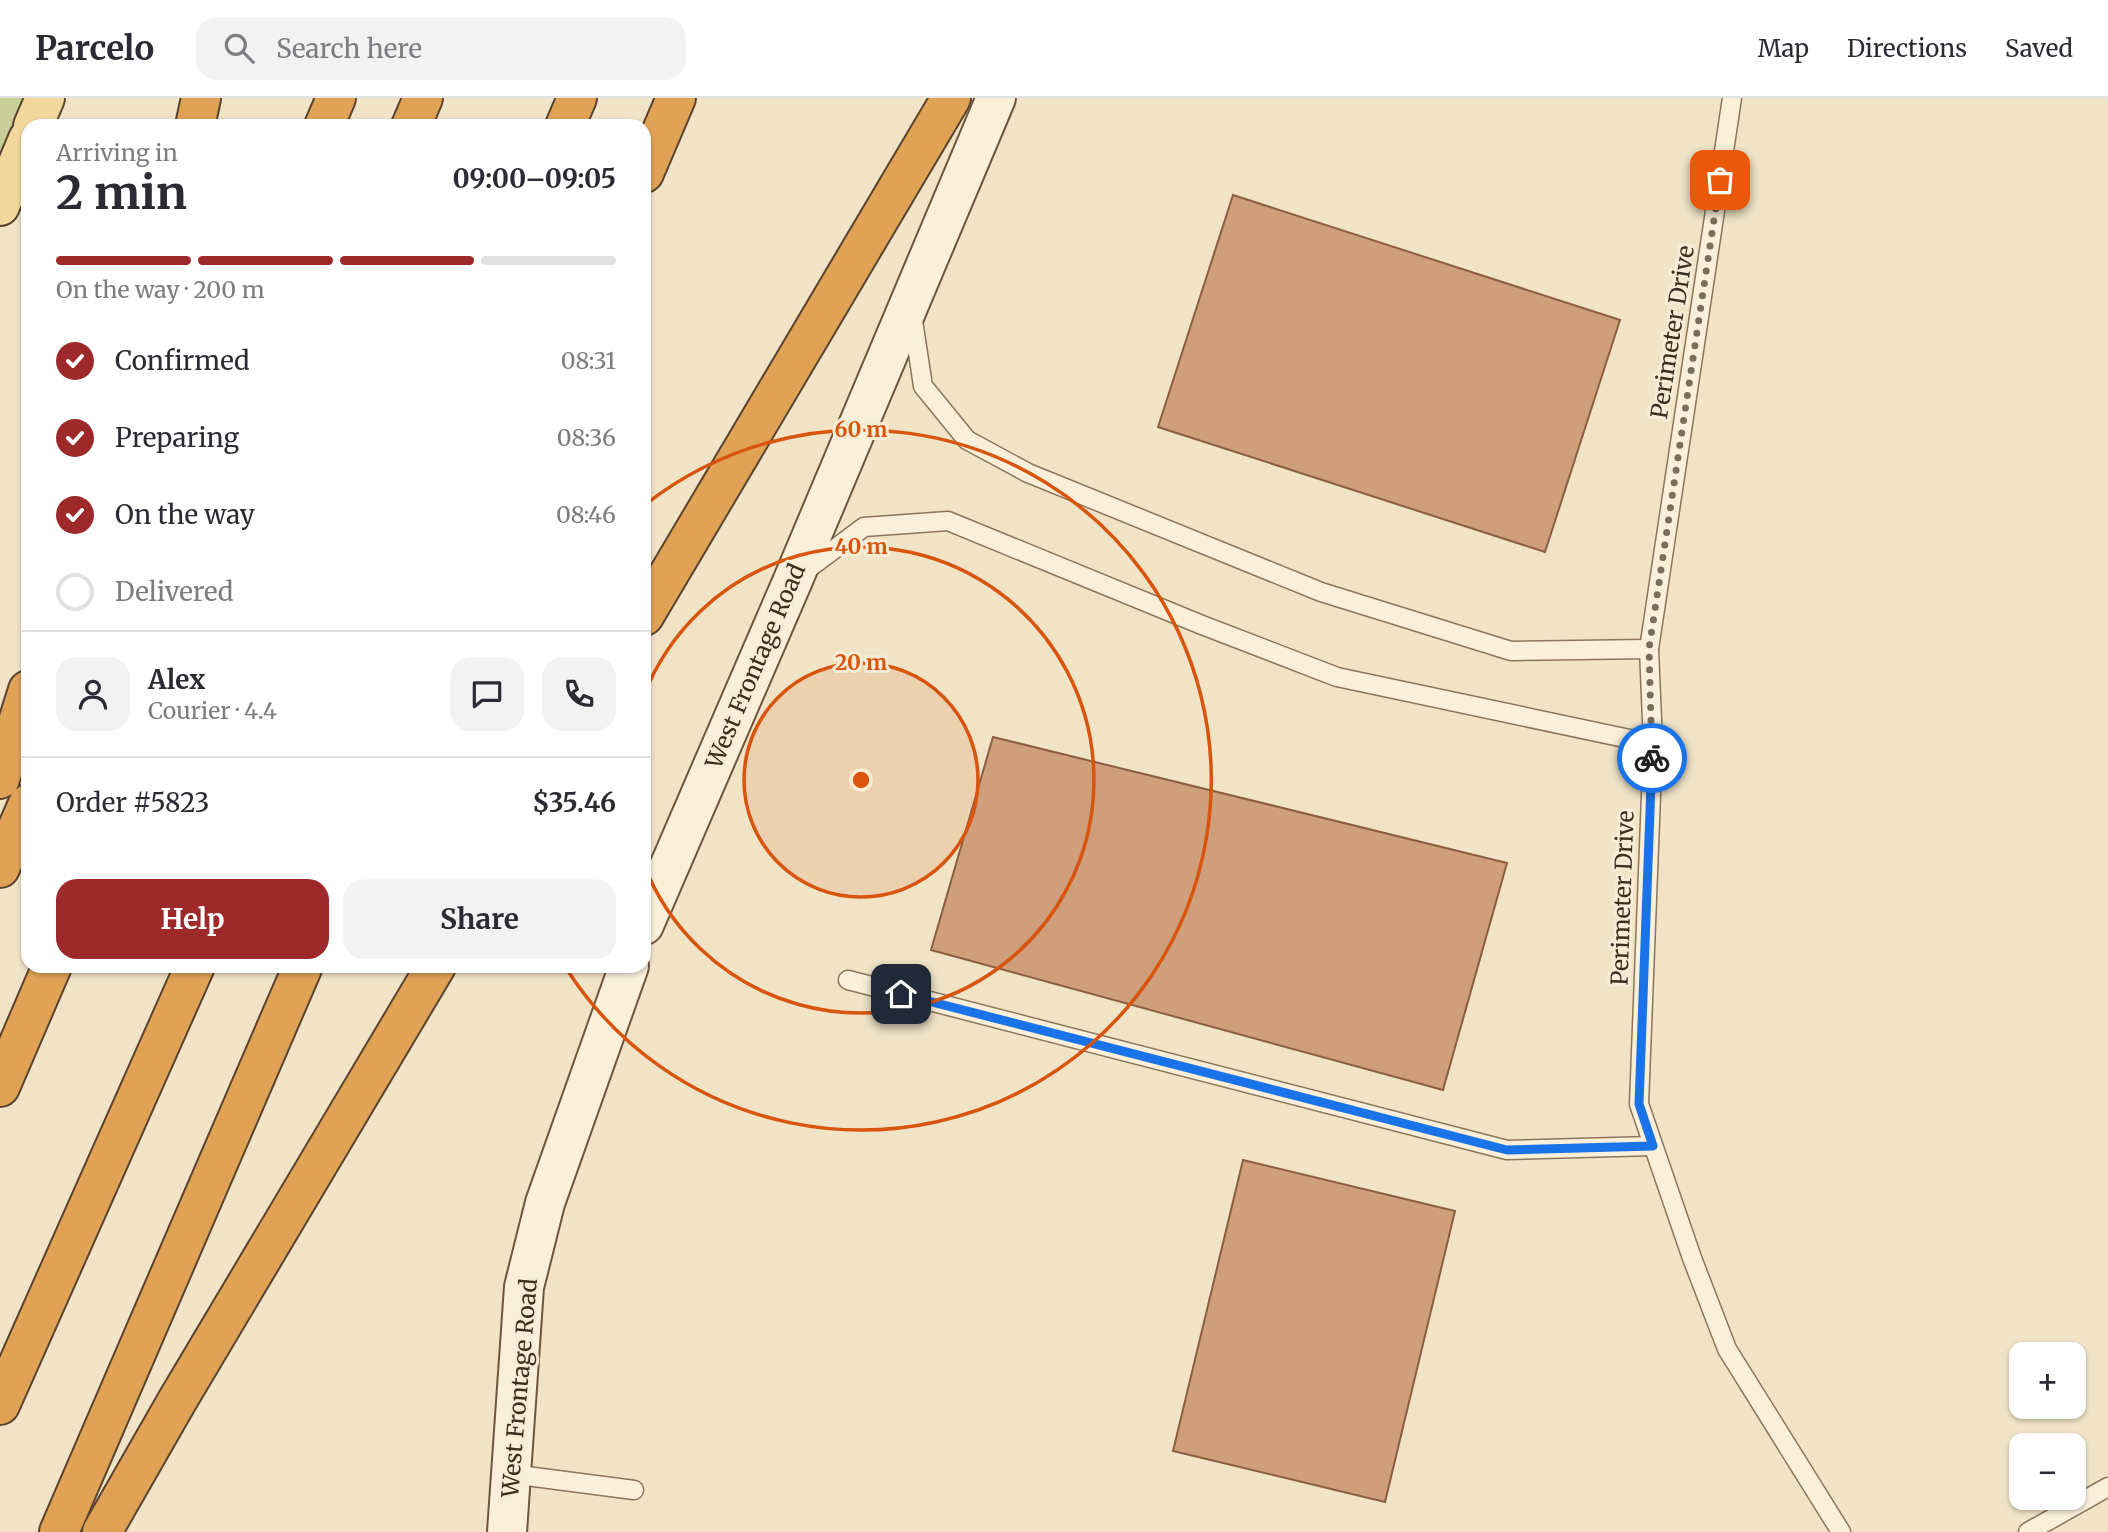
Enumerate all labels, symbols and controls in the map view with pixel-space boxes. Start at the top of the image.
search box [196,17,686,80]
text: Parcelo [35,28,154,69]
icon: search [220,29,258,67]
text: Search here [276,32,422,65]
text: Map [1758,33,1809,64]
text: Directions [1847,33,1967,64]
text: Saved [2005,33,2073,64]
text: Arriving in [56,138,178,167]
pin [1690,150,1750,210]
icon: bag [1701,161,1739,199]
text: 09:00–09:05 [452,162,616,195]
text: 2 min [56,164,187,222]
street label: Perimeter Drive [1644,243,1700,421]
text: On the way · 200 m [56,275,265,304]
icon: check [56,342,94,380]
text: Confirmed [115,344,250,377]
text: 08:31 [561,346,616,375]
text: 60 m [835,416,887,443]
icon: check [56,419,94,457]
text: Preparing [115,421,239,454]
text: 08:36 [557,423,616,452]
icon: check [56,496,94,534]
text: On the way [115,498,255,531]
text: 08:46 [556,500,616,529]
text: 40 m [834,533,888,560]
street label: West Frontage Road [698,559,811,774]
text: Delivered [115,575,234,608]
text: 20 m [835,649,887,676]
button: person [56,657,130,731]
button: chat [450,657,524,731]
button: phone [542,657,616,731]
text: Alex [148,663,205,696]
text: Courier · 4.4 [148,696,277,725]
courier [1617,723,1687,793]
icon: bike [1633,739,1671,777]
centre of rings [849,768,873,792]
text: Order #5823 [56,786,209,819]
text: $35.46 [532,786,616,819]
street label: Perimeter Drive [1604,810,1640,986]
button: Help [56,879,329,959]
button: Share [343,879,616,959]
pin [871,964,931,1024]
icon: home [882,975,920,1013]
street label: West Frontage Road [495,1277,543,1500]
map controls [2009,1342,2086,1510]
button: + [2009,1342,2086,1419]
button: − [2009,1433,2086,1510]

